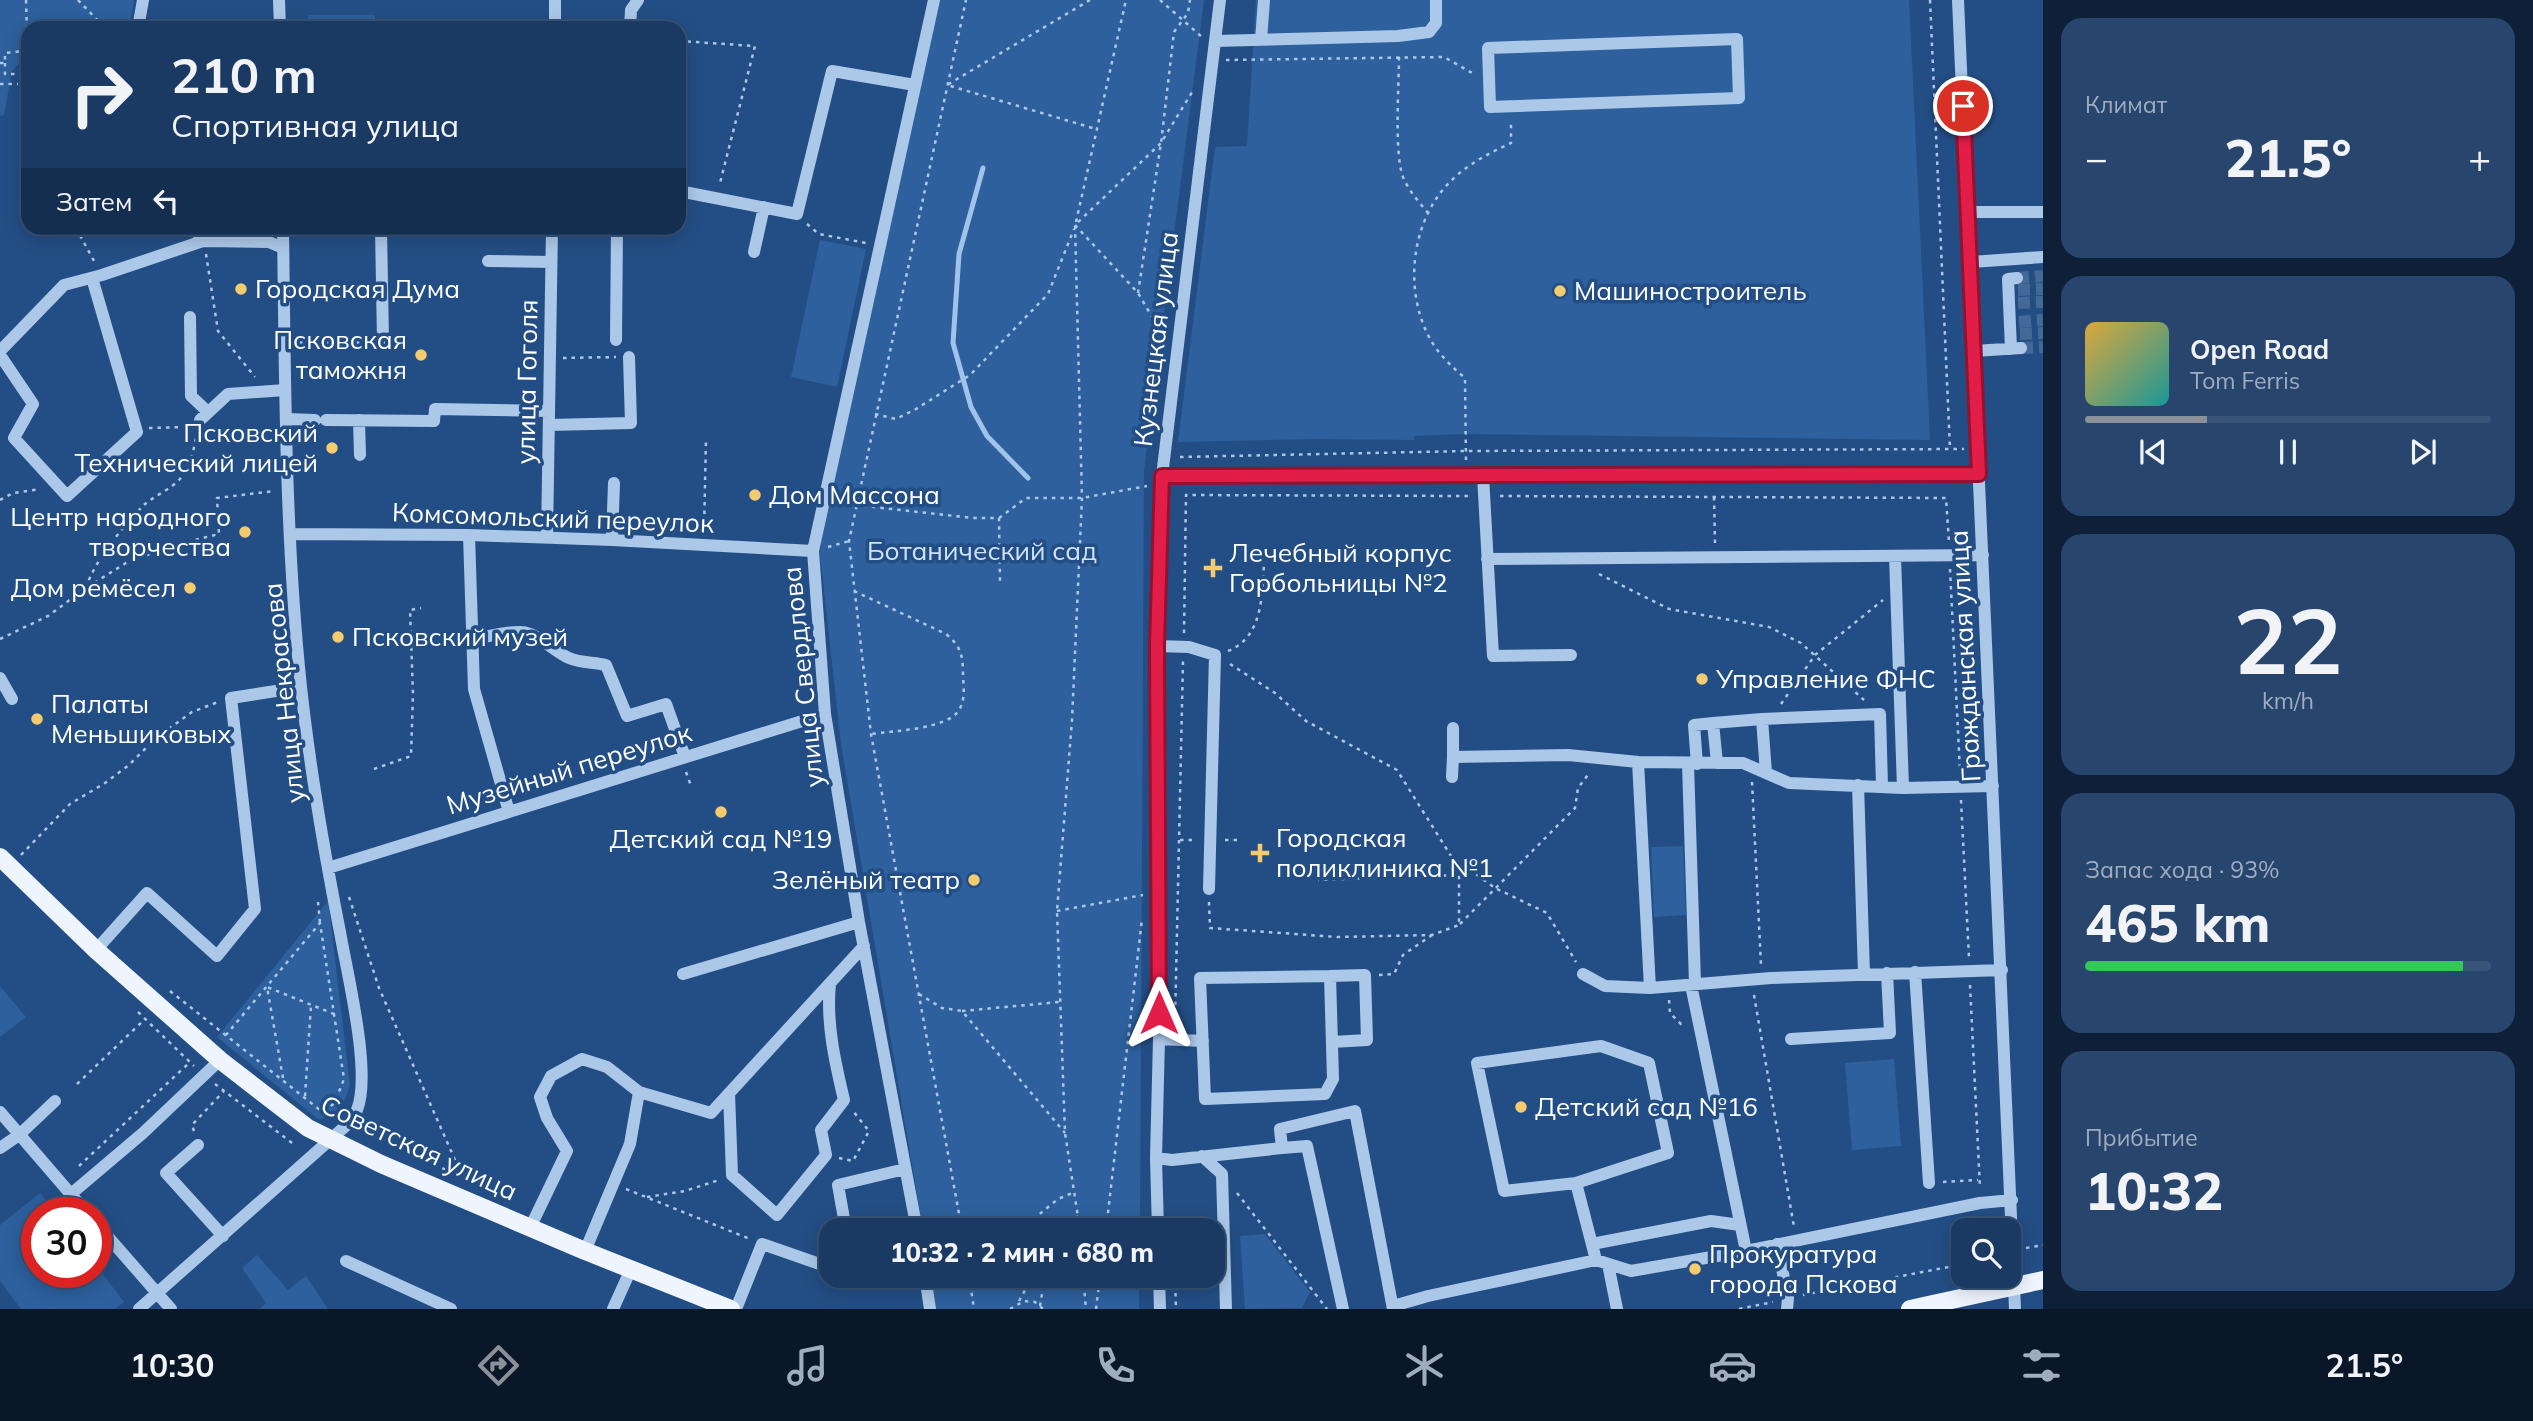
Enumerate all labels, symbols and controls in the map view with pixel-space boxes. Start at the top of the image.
text: 210 m [171,44,317,105]
icon: right [56,49,147,140]
pin [1933,76,1993,136]
icon: arrive [1944,87,1982,125]
text: Климат [2085,90,2167,119]
text: Спортивная улица [171,105,459,145]
text: 21.5° [2224,125,2352,190]
text: − [2085,134,2108,182]
text: + [2468,134,2491,182]
icon: left [147,182,185,220]
text: Затем [56,185,133,218]
street label: Кузнецкая улица [1126,230,1185,448]
place label: Городская Дума [255,272,460,305]
place label: Машиностроитель [1574,274,1807,307]
marker: Городская Дума [233,281,249,297]
marker: Машиностроитель [1552,283,1568,299]
street label: улица Гоголя [509,299,544,465]
place label: Псковская таможня [273,323,407,386]
text: Open Road [2190,333,2329,366]
marker: Псковская таможня [413,347,429,363]
text: Tom Ferris [2190,366,2300,395]
place label: Псковский Технический лицей [75,416,318,479]
icon: previous [2134,433,2172,471]
icon: pause [2269,433,2307,471]
icon: next [2404,433,2442,471]
marker: Псковский Технический лицей [324,440,340,456]
place label: Дом Масcона [769,478,940,511]
marker: Дом Масcона [747,487,763,503]
street label: Комсомольский переулок [391,495,715,540]
place label: Центр народного творчества [10,500,231,563]
marker: Центр народного творчества [237,524,253,540]
street label: Гражданская улица [1941,529,1988,783]
park label: Ботанический сад [867,534,1097,567]
place label: Лечебный корпус Горбольницы №2 [1229,536,1452,599]
marker: Лечебный корпус Горбольницы №2 [1203,558,1223,578]
street label: улица Свердлова [775,565,830,789]
place label: Дом ремёсел [11,571,176,604]
marker: Дом ремёсел [182,580,198,596]
street label: улица Некрасова [256,581,311,805]
text: 22 [2233,583,2343,697]
place label: Псковский музей [352,620,568,653]
marker: Псковский музей [330,629,346,645]
place label: Управление ФНС [1715,662,1936,695]
marker: Управление ФНС [1694,671,1710,687]
text: km/h [2262,686,2314,715]
place label: Палаты Меньшиковых [51,687,231,750]
marker: Палаты Меньшиковых [29,711,45,727]
street label: Музейный переулок [442,716,695,821]
marker: Детский сад №19 [713,804,729,820]
place label: Городская поликлиника №1 [1276,821,1493,884]
place label: Детский сад №19 [610,822,832,855]
marker: Городская поликлиника №1 [1250,843,1270,863]
text: Запас хода · 93% [2085,855,2280,884]
place label: Зелёный театр [772,863,960,896]
marker: Зелёный театр [966,872,982,888]
text: 465 km [2085,890,2270,955]
position arrow [1122,976,1196,1050]
street label: Советская улица [316,1088,523,1208]
place label: Детский сад №16 [1535,1090,1758,1123]
marker: Детский сад №16 [1513,1099,1529,1115]
text: Прибытие [2085,1123,2198,1152]
text: 10:32 [2085,1158,2223,1223]
speed limit sign: 30 [21,1197,112,1288]
map controls [1951,1218,2021,1288]
button: search [1951,1218,2021,1288]
text: 10:32 · 2 мин · 680 m [890,1236,1154,1269]
place label: Прокуратура города Пскова [1709,1237,1898,1300]
marker: Прокуратура города Пскова [1687,1261,1703,1277]
icon: directions [474,1341,523,1390]
icon: music [783,1341,832,1390]
icon: phone [1091,1341,1140,1390]
icon: climate [1400,1341,1449,1390]
icon: car [1708,1341,1757,1390]
icon: filters [2017,1341,2066,1390]
text: 10:30 [130,1345,215,1385]
text: 21.5° [2325,1345,2403,1385]

